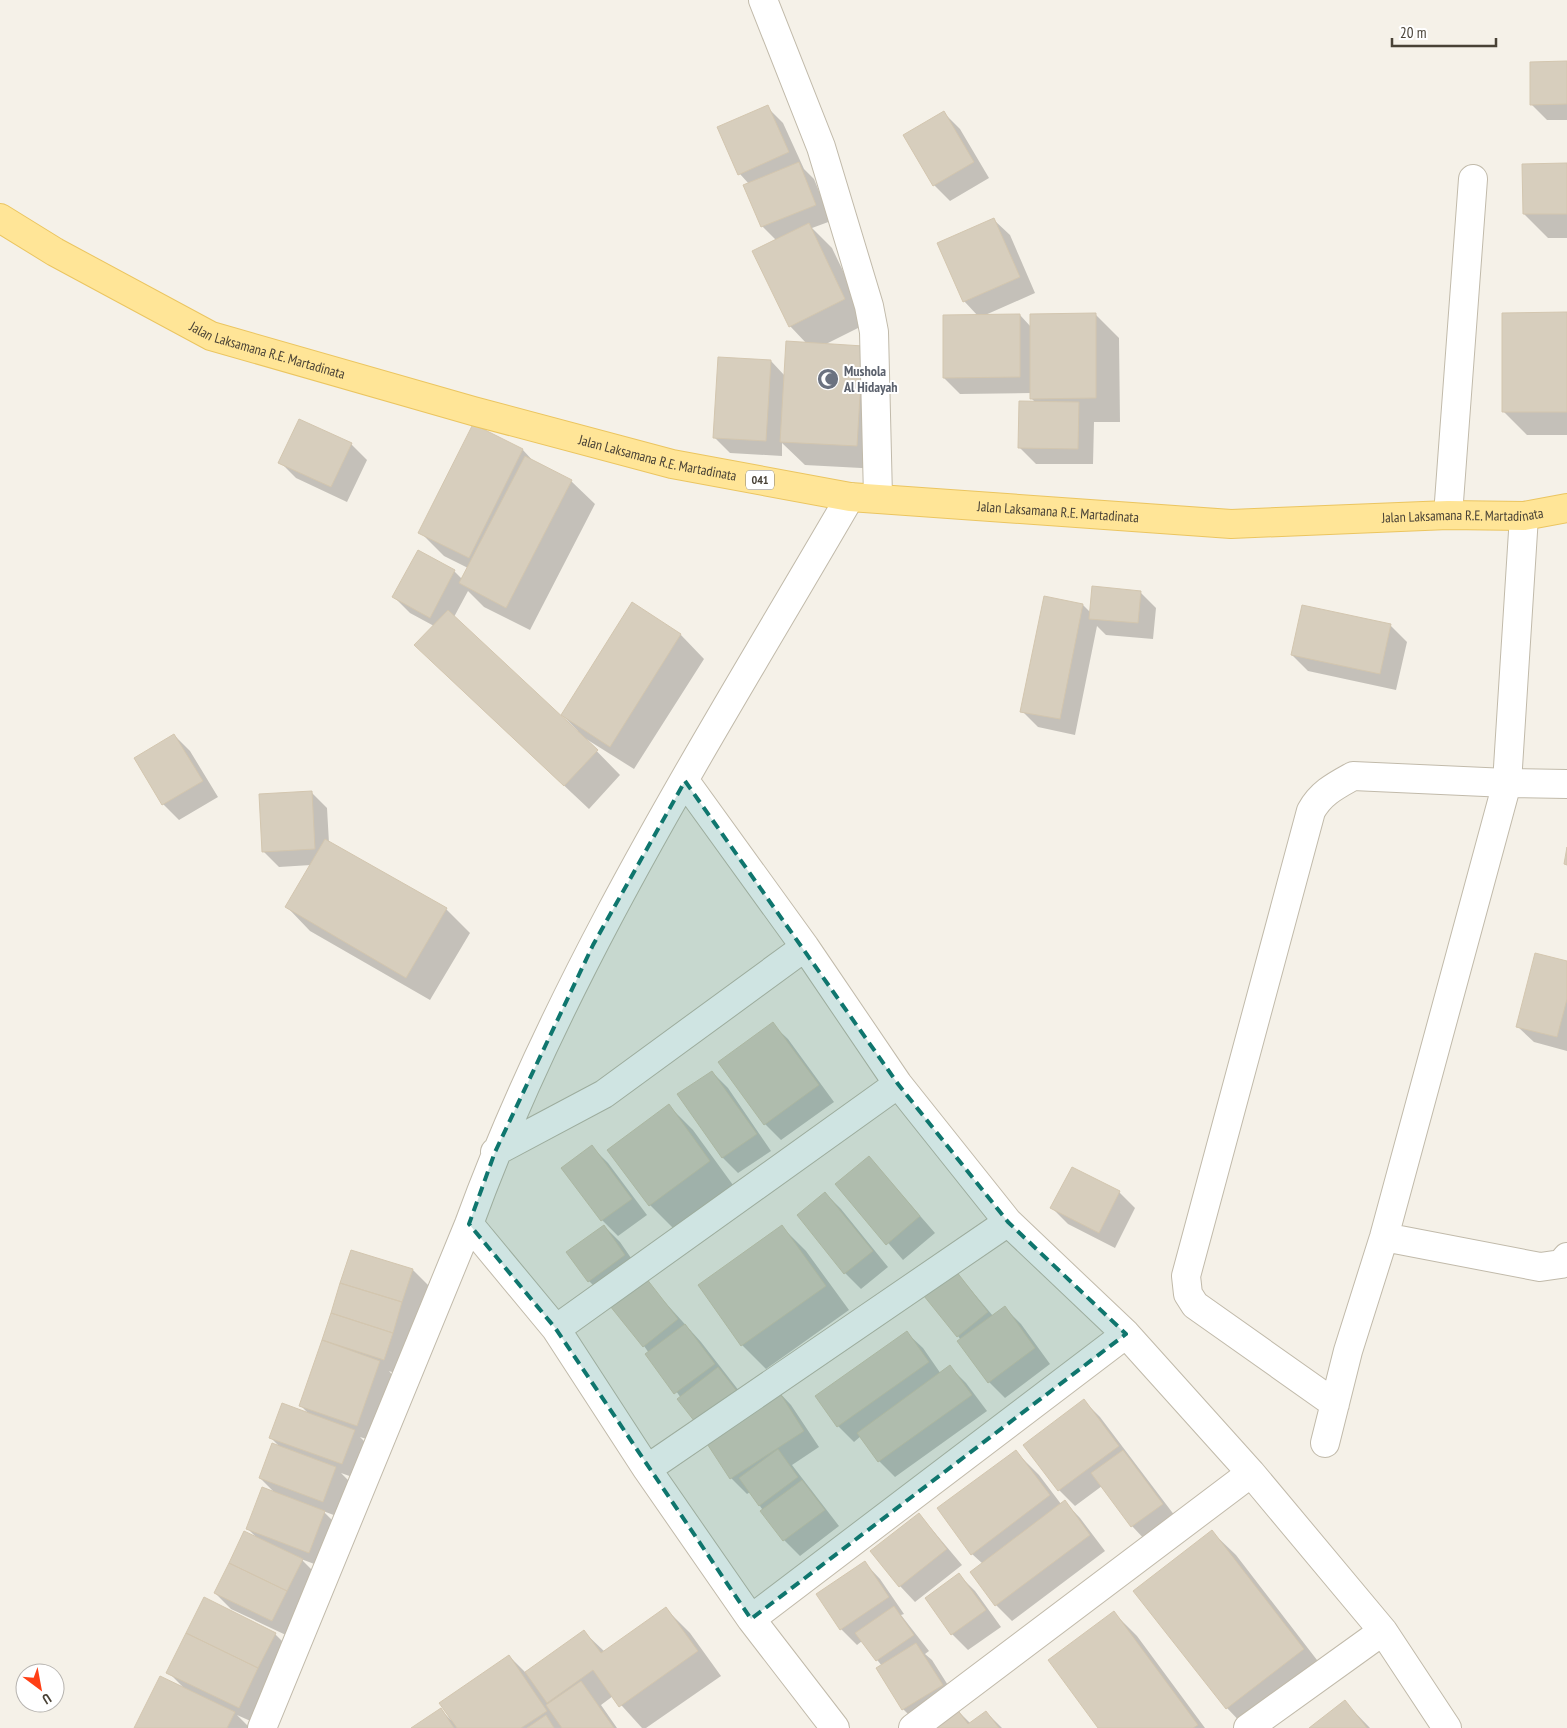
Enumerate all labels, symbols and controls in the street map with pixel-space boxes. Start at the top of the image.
scale bar [1392,15,1496,47]
text: 20 m [1400,23,1426,42]
street label: Jalan Laksamana R.E. Martadinata [186,317,347,383]
place label: Mushola Al Hidayah [843,362,898,396]
mosque icon: Mushola Al Hidayah [816,367,840,391]
street label: Jalan Laksamana R.E. Martadinata [576,430,738,485]
road number: 041 [746,470,774,490]
street label: Jalan Laksamana R.E. Martadinata [976,497,1139,526]
street label: Jalan Laksamana R.E. Martadinata [1380,504,1545,527]
north arrow [15,1663,65,1713]
text: U [39,1689,55,1709]

